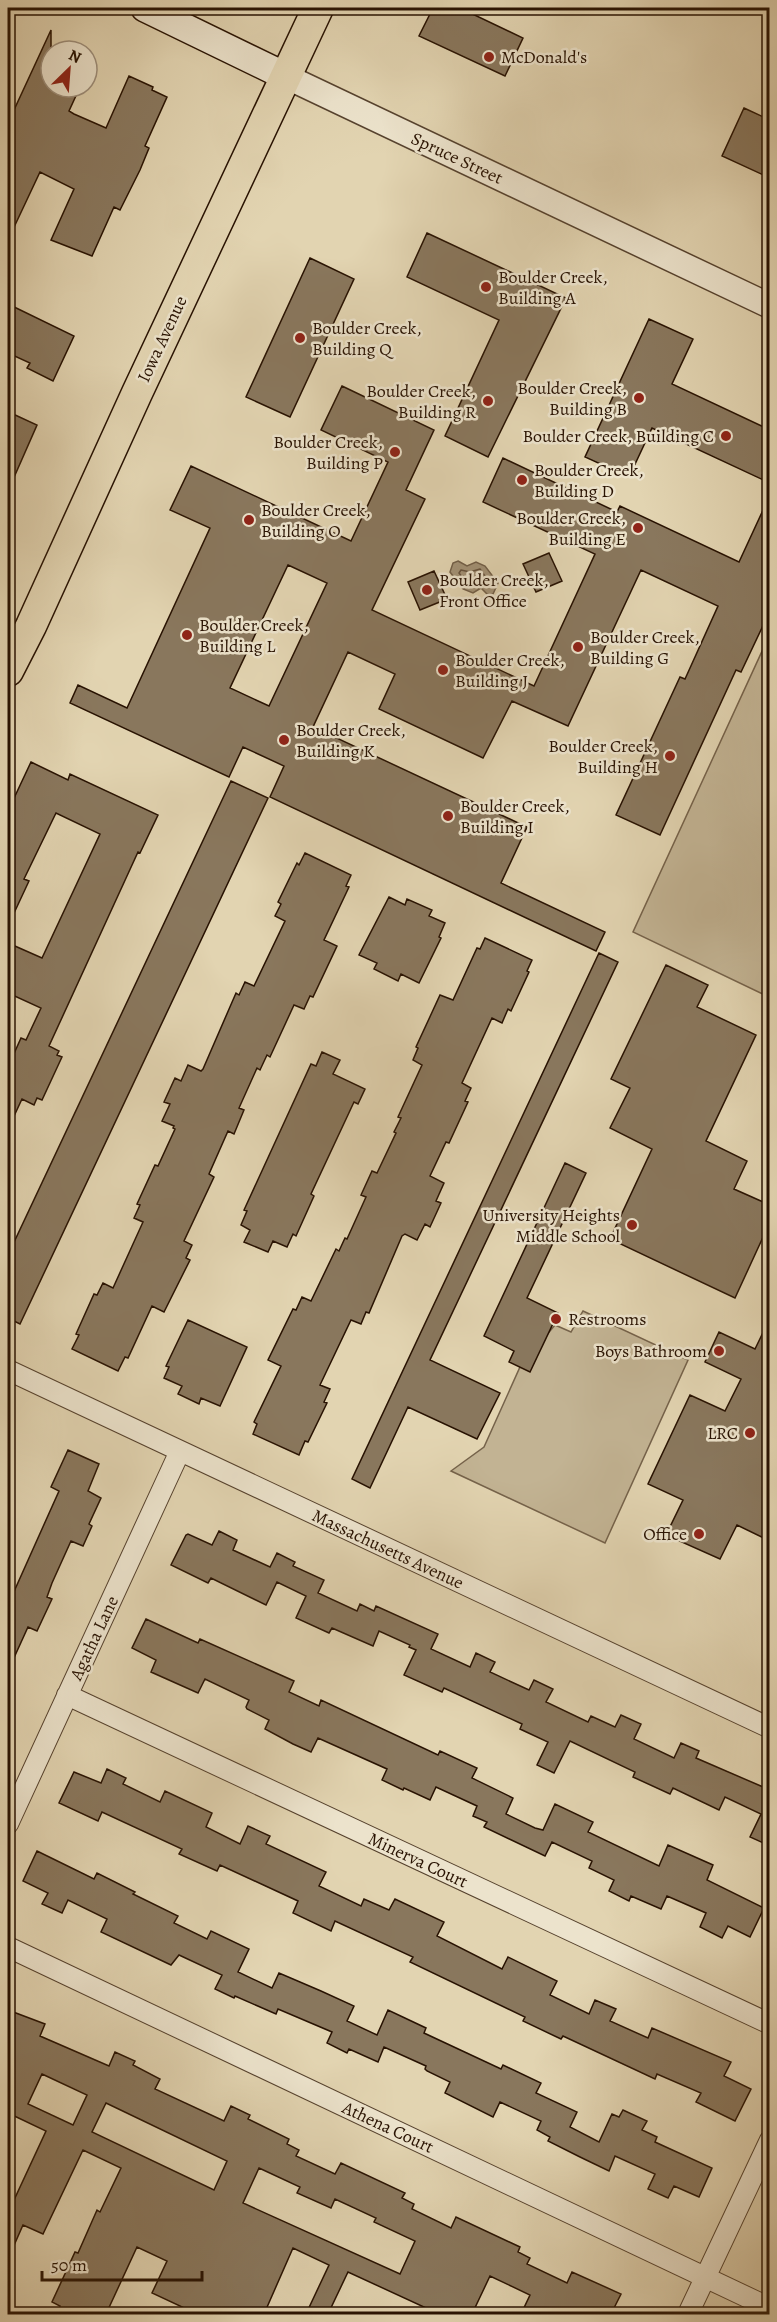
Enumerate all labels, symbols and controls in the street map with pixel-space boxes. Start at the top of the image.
north arrow [39,39,99,99]
text: N [65,44,85,69]
place label: McDonald's [501,45,587,69]
marker: McDonald's [482,50,496,64]
street label: Spruce Street [407,126,507,190]
place label: Boulder Creek, Building A [498,265,608,310]
marker: Boulder Creek, Building A [479,280,493,294]
street label: Iowa Avenue [132,292,192,386]
place label: Boulder Creek, Building Q [312,316,422,361]
marker: Boulder Creek, Building Q [293,331,307,345]
place label: Boulder Creek, Building B [517,376,627,421]
place label: Boulder Creek, Building R [366,379,476,424]
marker: Boulder Creek, Building B [632,391,646,405]
marker: Boulder Creek, Building R [481,394,495,408]
place label: Boulder Creek, Building C [523,424,714,448]
marker: Boulder Creek, Building C [719,429,733,443]
place label: Boulder Creek, Building P [273,430,383,475]
marker: Boulder Creek, Building P [388,445,402,459]
place label: Boulder Creek, Building D [534,458,644,503]
marker: Boulder Creek, Building D [515,473,529,487]
place label: Boulder Creek, Building O [261,498,371,543]
place label: Boulder Creek, Building E [516,506,626,551]
marker: Boulder Creek, Building O [242,513,256,527]
marker: Boulder Creek, Building E [631,521,645,535]
place label: Boulder Creek, Front Office [439,568,549,613]
marker: Boulder Creek, Front Office [420,583,434,597]
place label: Boulder Creek, Building L [199,613,309,658]
place label: Boulder Creek, Building G [590,625,700,670]
marker: Boulder Creek, Building L [180,628,194,642]
marker: Boulder Creek, Building G [571,640,585,654]
place label: Boulder Creek, Building J [455,648,565,693]
marker: Boulder Creek, Building J [436,663,450,677]
place label: Boulder Creek, Building K [296,718,406,763]
marker: Boulder Creek, Building K [277,733,291,747]
place label: Boulder Creek, Building H [548,734,658,779]
marker: Boulder Creek, Building H [663,749,677,763]
place label: Boulder Creek, Building I [460,794,570,839]
marker: Boulder Creek, Building I [441,809,455,823]
place label: University Heights Middle School [482,1203,621,1248]
marker: University Heights Middle School [625,1218,639,1232]
place label: Restrooms [568,1307,647,1331]
marker: Restrooms [549,1312,563,1326]
place label: Boys Bathroom [595,1339,707,1363]
marker: Boys Bathroom [712,1344,726,1358]
place label: LRC [707,1421,738,1445]
marker: LRC [743,1426,757,1440]
street label: Massachusetts Avenue [308,1503,468,1595]
place label: Office [643,1522,687,1546]
marker: Office [692,1527,706,1541]
street label: Agatha Lane [64,1592,124,1685]
street label: Minerva Court [364,1826,472,1894]
street label: Athena Court [337,2095,438,2159]
scale bar [42,2244,202,2282]
text: 50 m [51,2253,87,2277]

